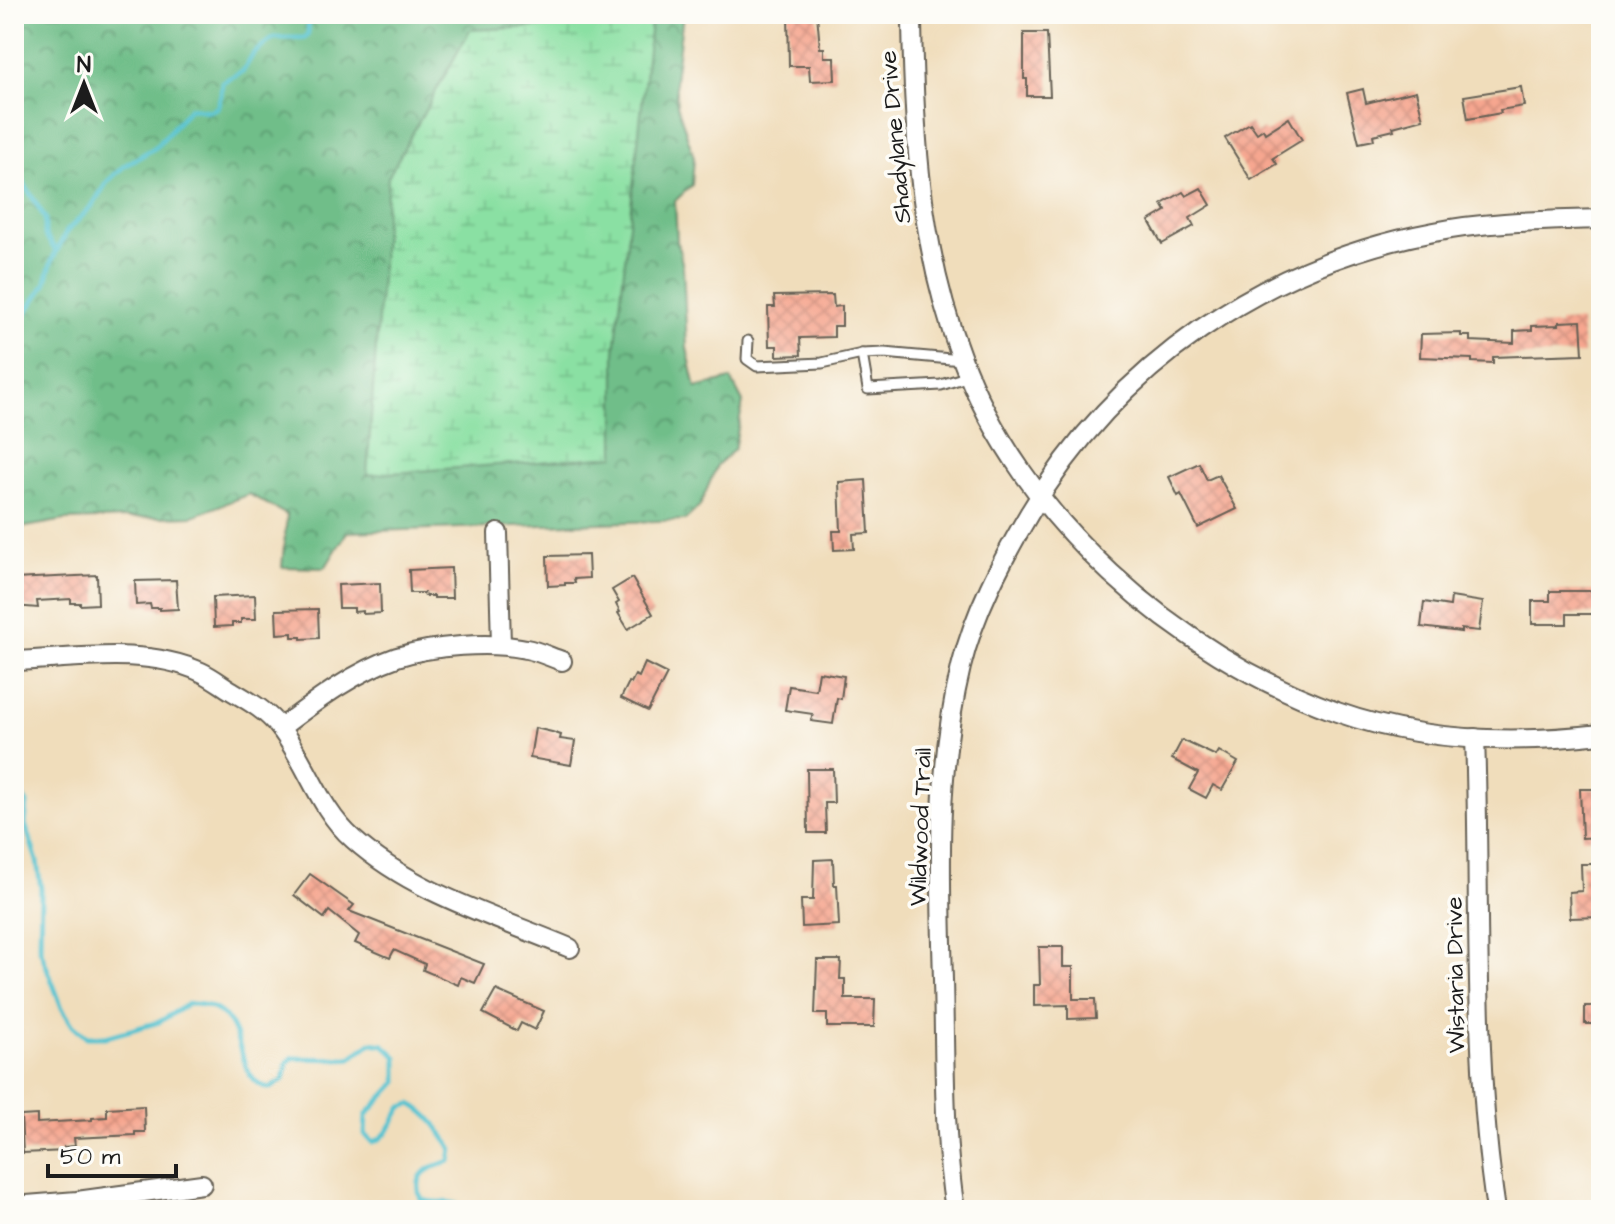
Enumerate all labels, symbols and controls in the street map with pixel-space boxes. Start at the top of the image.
north arrow [44,44,124,124]
street label: Shadylane Drive [872,49,921,225]
text: N [77,50,91,81]
street label: Wildwood Trail [901,747,941,907]
street label: Wistaria Drive [1438,896,1474,1054]
scale bar [48,1128,176,1178]
text: 50 m [60,1140,121,1174]

